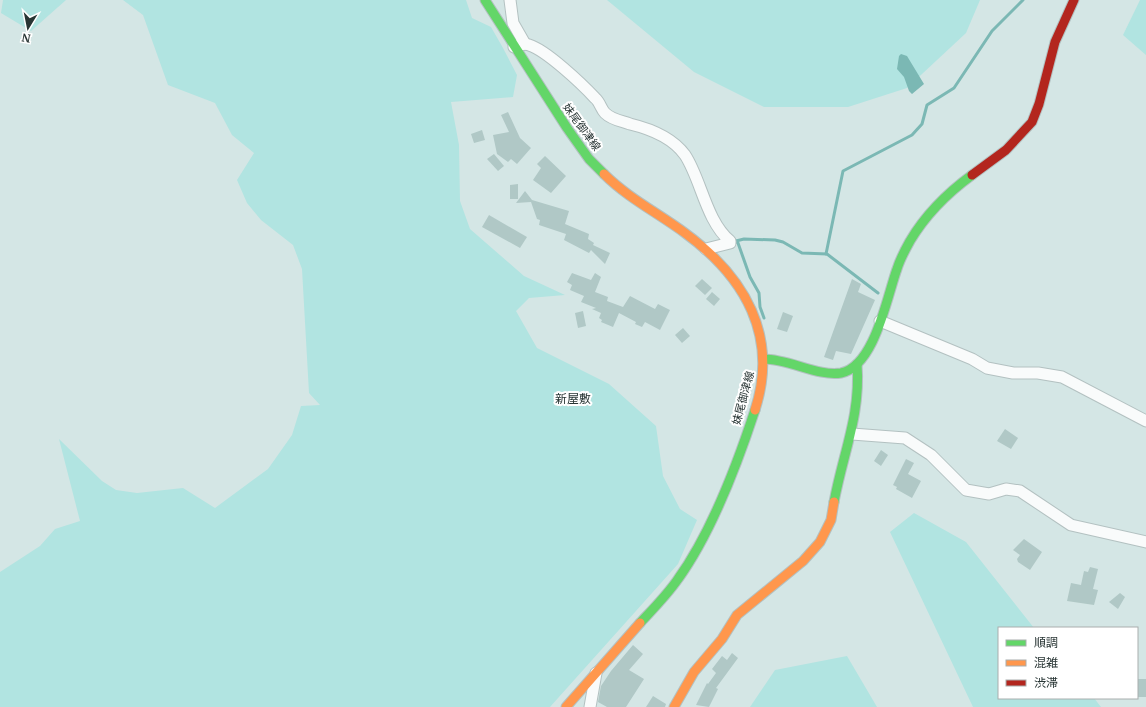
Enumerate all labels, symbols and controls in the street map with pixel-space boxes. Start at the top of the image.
north arrow [8,8,48,48]
text: N [20,30,32,45]
street label: 妹尾御津線 [560,101,604,153]
street label: 妹尾御津線 [729,370,757,426]
district label: 新屋敷 [555,391,591,406]
legend [998,627,1138,699]
text: 順調 [1034,635,1058,650]
text: 混雑 [1034,655,1058,670]
text: 渋滞 [1034,675,1058,690]

